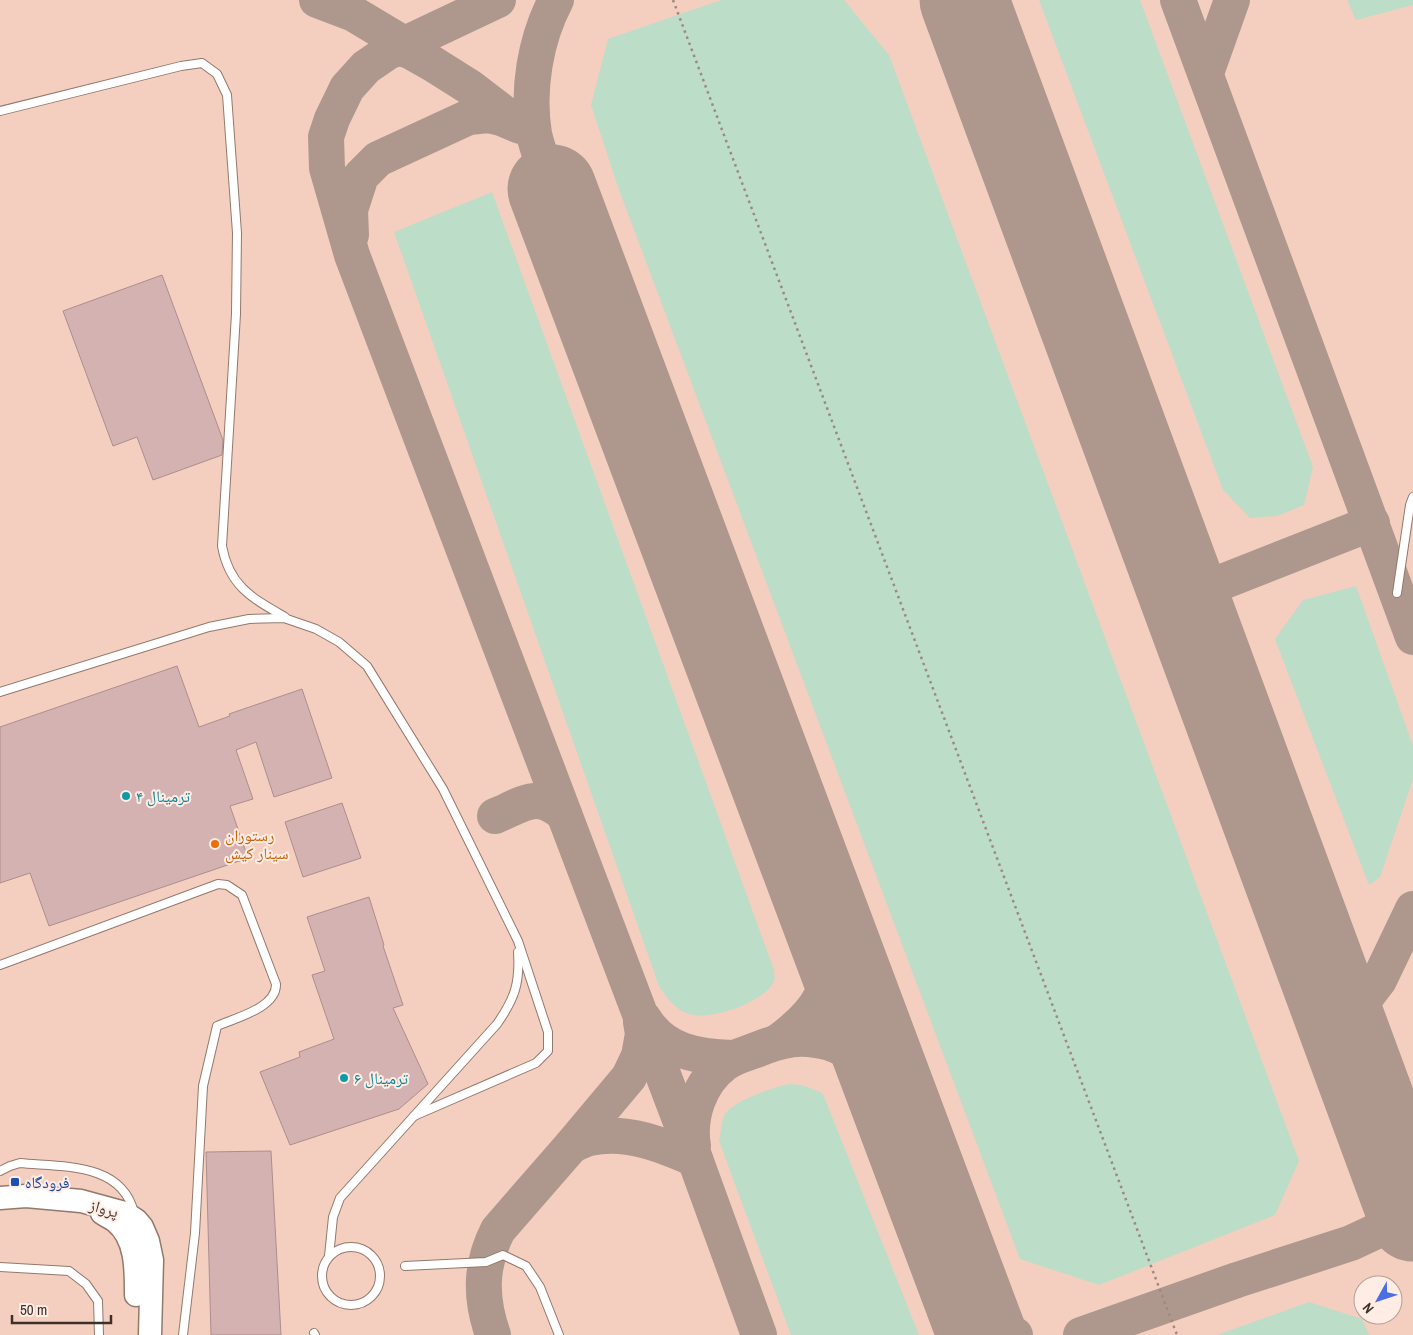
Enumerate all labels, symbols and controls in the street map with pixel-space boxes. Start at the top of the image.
place label: ترمینال ۴ [136,785,190,807]
marker: ترمینال ۴ [120,790,132,802]
place label: رستوران سینار کیش [225,824,289,864]
marker: رستوران سینار کیش [209,838,221,850]
place label: ترمینال ۶ [354,1067,408,1089]
marker: ترمینال ۶ [338,1072,350,1084]
place label: فرودگاه [25,1171,70,1193]
marker: فرودگاه [9,1176,21,1188]
street label: پرواز [86,1193,121,1223]
north arrow [1353,1275,1403,1325]
scale bar [12,1292,111,1324]
text: 50 m [20,1299,47,1320]
text: N [1358,1299,1378,1317]

